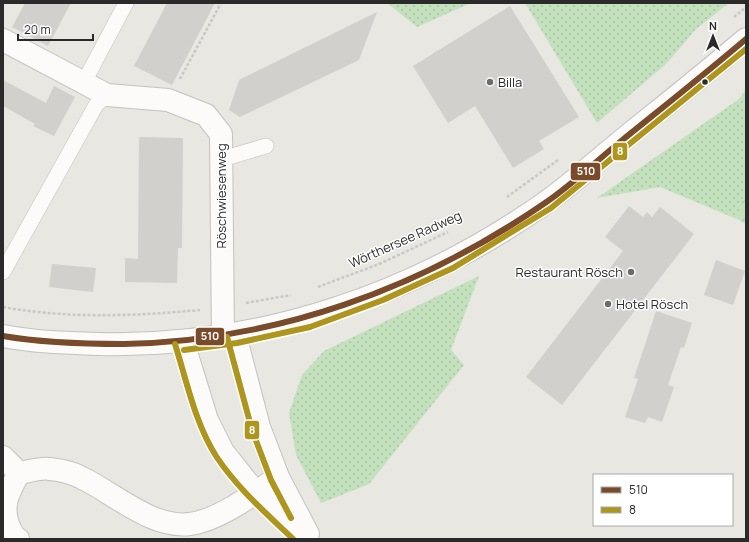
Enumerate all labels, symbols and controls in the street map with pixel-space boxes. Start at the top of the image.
scale bar [18,16,93,42]
north arrow [693,16,733,56]
text: N [709,18,717,33]
text: 20 m [24,21,51,38]
place label: Billa [498,73,522,91]
marker: Billa [485,77,495,87]
unlabelled marker [700,77,710,87]
line badge: 8 [612,142,628,161]
street label: Röschwiesenweg [212,143,230,249]
text: 8 [617,143,624,158]
line badge: 510 [570,162,601,181]
text: 510 [577,163,595,178]
street label: Wörthersee Radweg [346,206,464,272]
place label: Restaurant Rösch [515,263,623,281]
marker: Restaurant Rösch [626,267,636,277]
place label: Hotel Rösch [616,295,688,313]
marker: Hotel Rösch [603,299,613,309]
line badge: 510 [195,327,225,346]
text: 510 [201,328,219,343]
line badge: 8 [244,420,260,440]
text: 8 [249,422,256,437]
legend [593,474,733,526]
text: 510 [629,481,648,498]
text: 8 [629,501,636,518]

